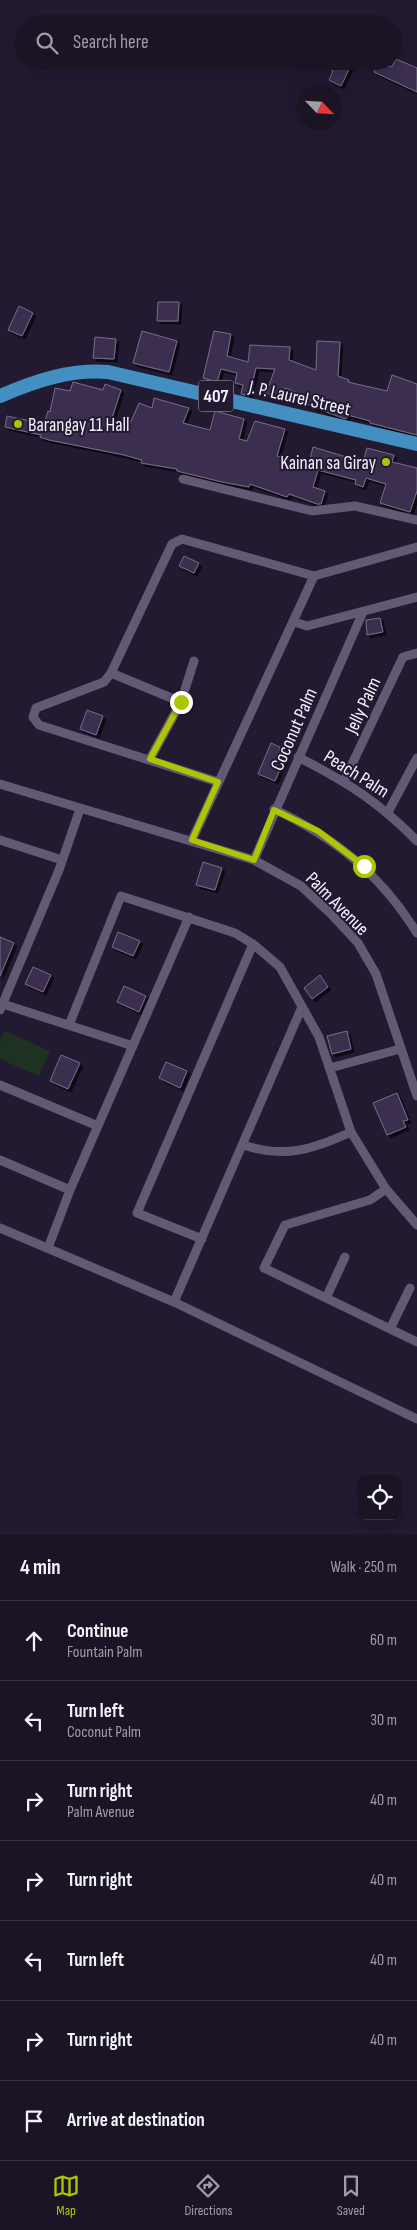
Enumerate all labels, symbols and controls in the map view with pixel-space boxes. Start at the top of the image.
search box [15,15,402,70]
icon: search [33,29,61,57]
text: Search here [73,31,149,54]
north arrow [297,85,342,130]
street label: J. P. Laurel Street [245,375,353,421]
road number: 407 [198,381,234,412]
place label: Barangay 11 Hall [28,414,130,437]
marker: Barangay 11 Hall [12,418,24,430]
place label: Kainan sa Giray [280,452,377,475]
marker: Kainan sa Giray [380,456,392,468]
street label: Jelly Palm [340,674,386,738]
street label: Coconut Palm [266,685,323,775]
route end [170,691,193,714]
street label: Peach Palm [319,745,393,803]
route start [353,855,376,878]
street label: Palm Avenue [300,868,373,941]
map controls [357,1475,402,1520]
button: locate [357,1475,402,1520]
text: 4 min [20,1555,61,1580]
text: Walk · 250 m [331,1558,397,1577]
text: Continue [67,1620,128,1643]
icon: ahead [20,1627,48,1655]
text: 60 m [370,1631,397,1650]
text: Fountain Palm [67,1643,142,1662]
text: Turn left [67,1700,124,1723]
icon: left [20,1707,48,1735]
text: 30 m [370,1711,397,1730]
text: Coconut Palm [67,1723,141,1742]
text: Turn right [67,1780,132,1803]
icon: right [20,1787,48,1815]
text: 40 m [370,1791,397,1810]
text: Palm Avenue [67,1803,135,1822]
icon: right [20,1867,48,1895]
text: Turn right [67,1869,132,1892]
text: 40 m [370,1871,397,1890]
icon: left [20,1947,48,1975]
text: Turn left [67,1949,124,1972]
text: 40 m [370,1951,397,1970]
icon: right [20,2027,48,2055]
text: Turn right [67,2029,132,2052]
text: 40 m [370,2031,397,2050]
icon: arrive [20,2107,48,2135]
text: Arrive at destination [67,2109,205,2132]
tab: Map [52,2172,80,2219]
tab: Directions [184,2172,233,2219]
tab: Saved [337,2172,365,2219]

